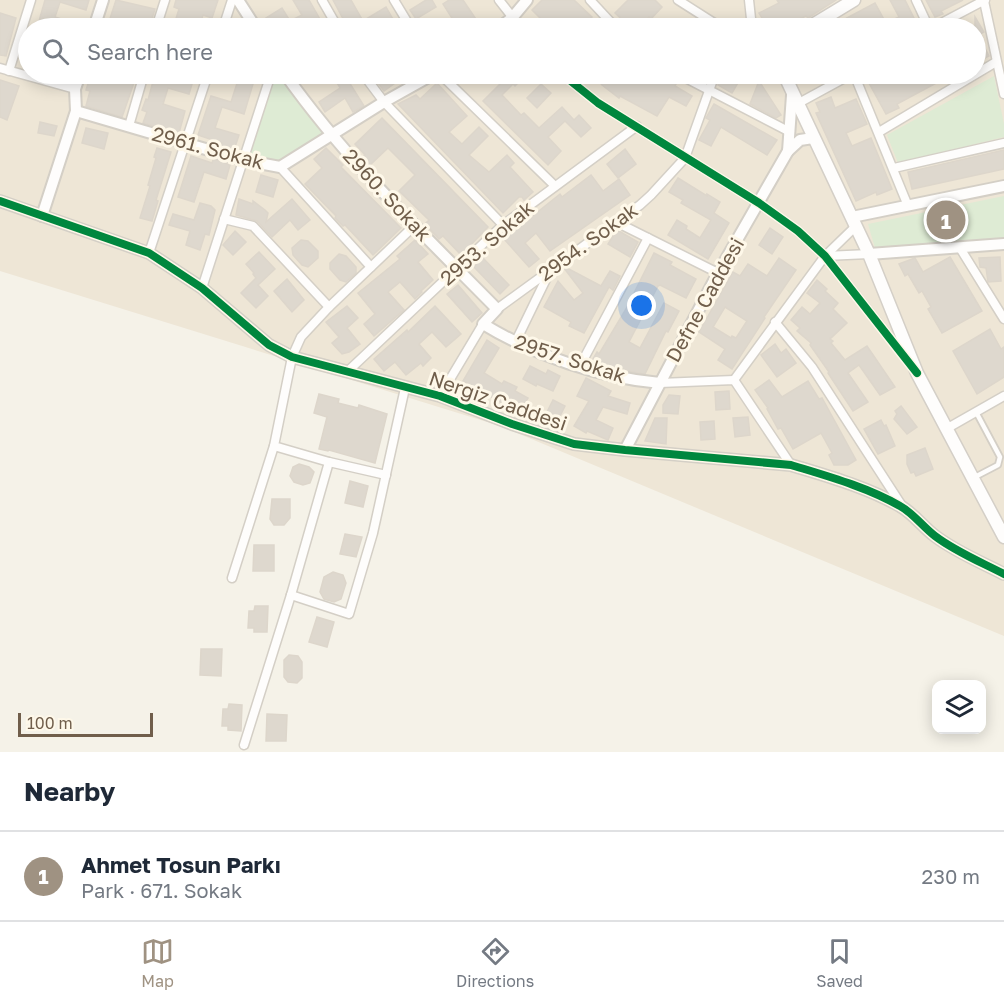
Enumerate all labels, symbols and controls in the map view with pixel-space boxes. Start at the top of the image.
search box [18,18,986,84]
icon: search [39,35,72,68]
text: Search here [87,38,213,65]
street label: 2961. Sokak [150,121,267,174]
street label: 2960. Sokak [339,143,437,246]
street label: 2953. Sokak [435,195,538,290]
street label: 2954. Sokak [533,197,642,285]
pin: 1 [926,198,966,242]
street label: Defne Caddesi [660,233,748,366]
your location [627,291,656,320]
street label: 2957. Sokak [512,329,629,387]
street label: Nergiz Caddesi [426,365,570,435]
map controls [932,680,986,734]
button: layers [932,680,986,734]
scale bar [18,710,153,738]
text: 100 m [27,713,73,733]
text: Nearby [24,776,115,807]
text: Ahmet Tosun Parkı [81,851,281,878]
text: 1 [38,864,49,888]
text: 230 m [922,864,980,888]
text: Park · 671. Sokak [81,878,242,902]
tab: Map [141,935,174,991]
tab: Directions [456,935,534,991]
tab: Saved [816,935,863,991]

